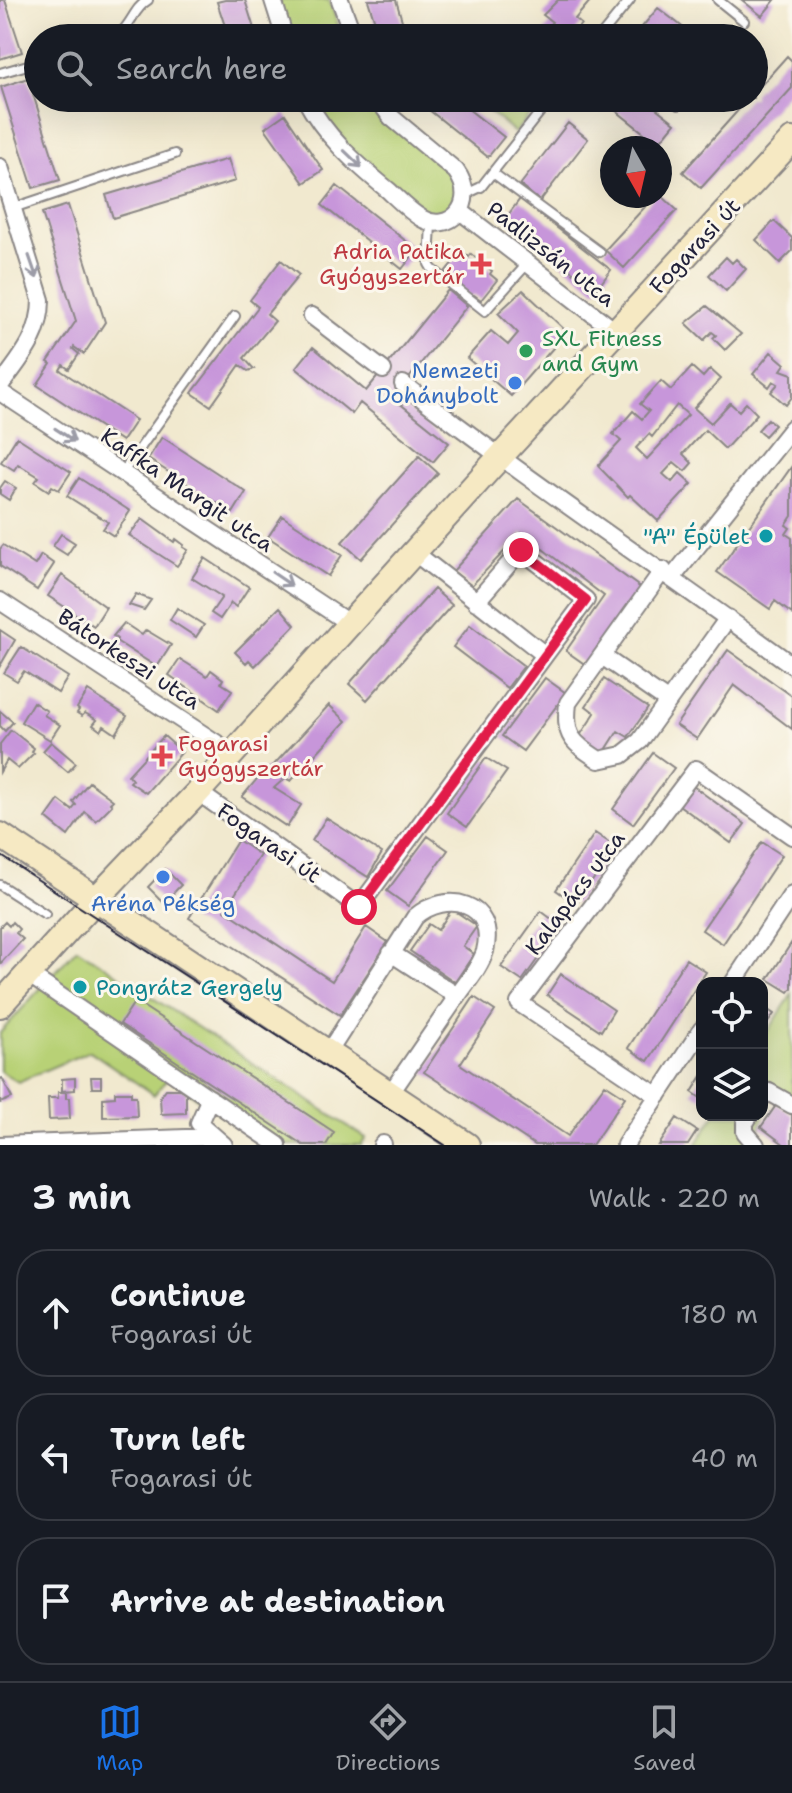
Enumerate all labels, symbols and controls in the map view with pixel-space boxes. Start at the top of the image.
search box [24,24,768,112]
icon: search [52,46,96,90]
text: Search here [116,48,287,89]
north arrow [600,136,672,208]
one-way arrow [342,149,362,168]
street label: Fogarasi út [643,192,747,300]
street label: Padlizsán utca [481,195,621,313]
place label: Adria Patika Gyógyszertár [319,237,465,291]
one-way arrow [26,255,41,280]
marker: Adria Patika Gyógyszertár [472,255,490,273]
place label: SXL Fitness and Gym [542,324,662,378]
marker: SXL Fitness and Gym [517,342,535,360]
place label: Nemzeti Dohánybolt [376,356,499,410]
marker: Nemzeti Dohánybolt [506,374,524,392]
street label: Kaffka Margit utca [95,421,279,559]
one-way arrow [53,428,76,444]
place label: "A" Épület [643,522,750,551]
marker: "A" Épület [757,527,775,545]
route end [503,532,539,568]
one-way arrow [270,571,292,587]
street label: Bátorkeszi utca [52,602,206,716]
place label: Fogarasi Gyógyszertár [178,729,324,783]
marker: Fogarasi Gyógyszertár [153,747,171,765]
street label: Fogarasi út [211,797,327,889]
street label: Kalapács utca [519,825,631,961]
marker: Aréna Pékség [154,868,172,886]
place label: Aréna Pékség [91,889,235,918]
route start [341,889,377,925]
place label: Pongrátz Gergely [96,973,283,1002]
map controls [696,977,768,1121]
button: locate [696,977,768,1049]
marker: Pongrátz Gergely [71,978,89,996]
button: layers [696,1049,768,1121]
text: 3 min [32,1174,131,1220]
text: Walk · 220 m [588,1180,760,1215]
text: Continue [110,1275,246,1316]
icon: ahead [34,1291,78,1335]
text: 180 m [680,1296,758,1331]
text: Fogarasi út [110,1316,253,1351]
text: Turn left [110,1419,245,1460]
icon: left [34,1435,78,1479]
text: 40 m [691,1440,758,1475]
text: Fogarasi út [110,1460,253,1495]
icon: arrive [34,1579,78,1623]
text: Arrive at destination [110,1581,445,1622]
tab: Map [96,1700,143,1777]
tab: Directions [336,1700,441,1777]
tab: Saved [633,1700,696,1777]

